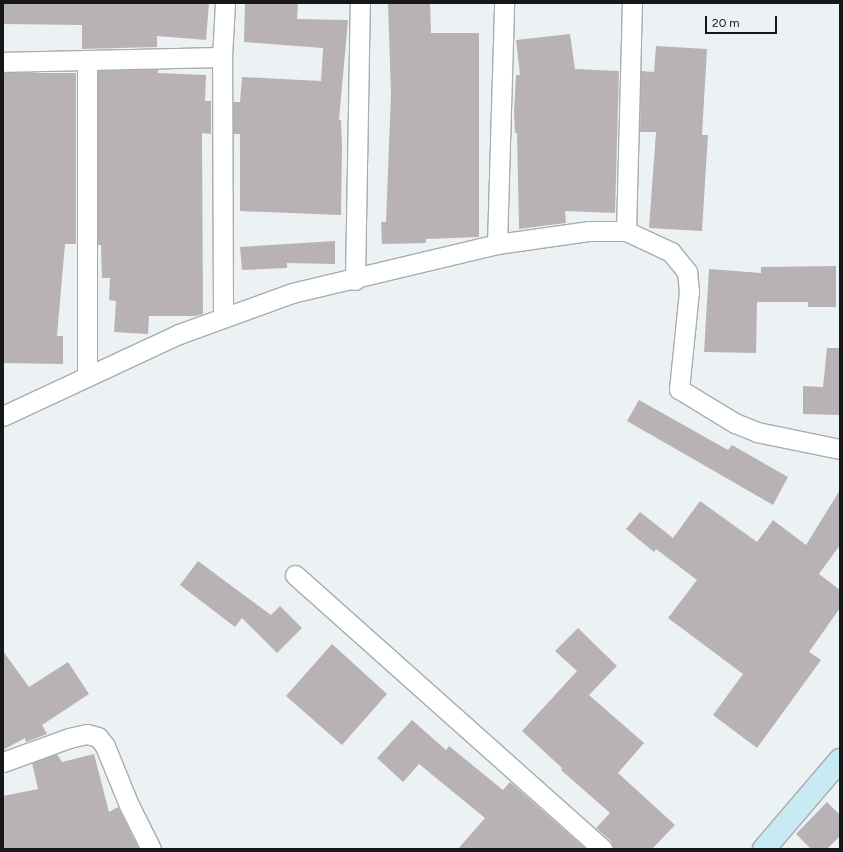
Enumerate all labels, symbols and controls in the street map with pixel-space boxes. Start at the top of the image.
scale bar [707,8,779,34]
text: 20 m [712,16,740,30]

